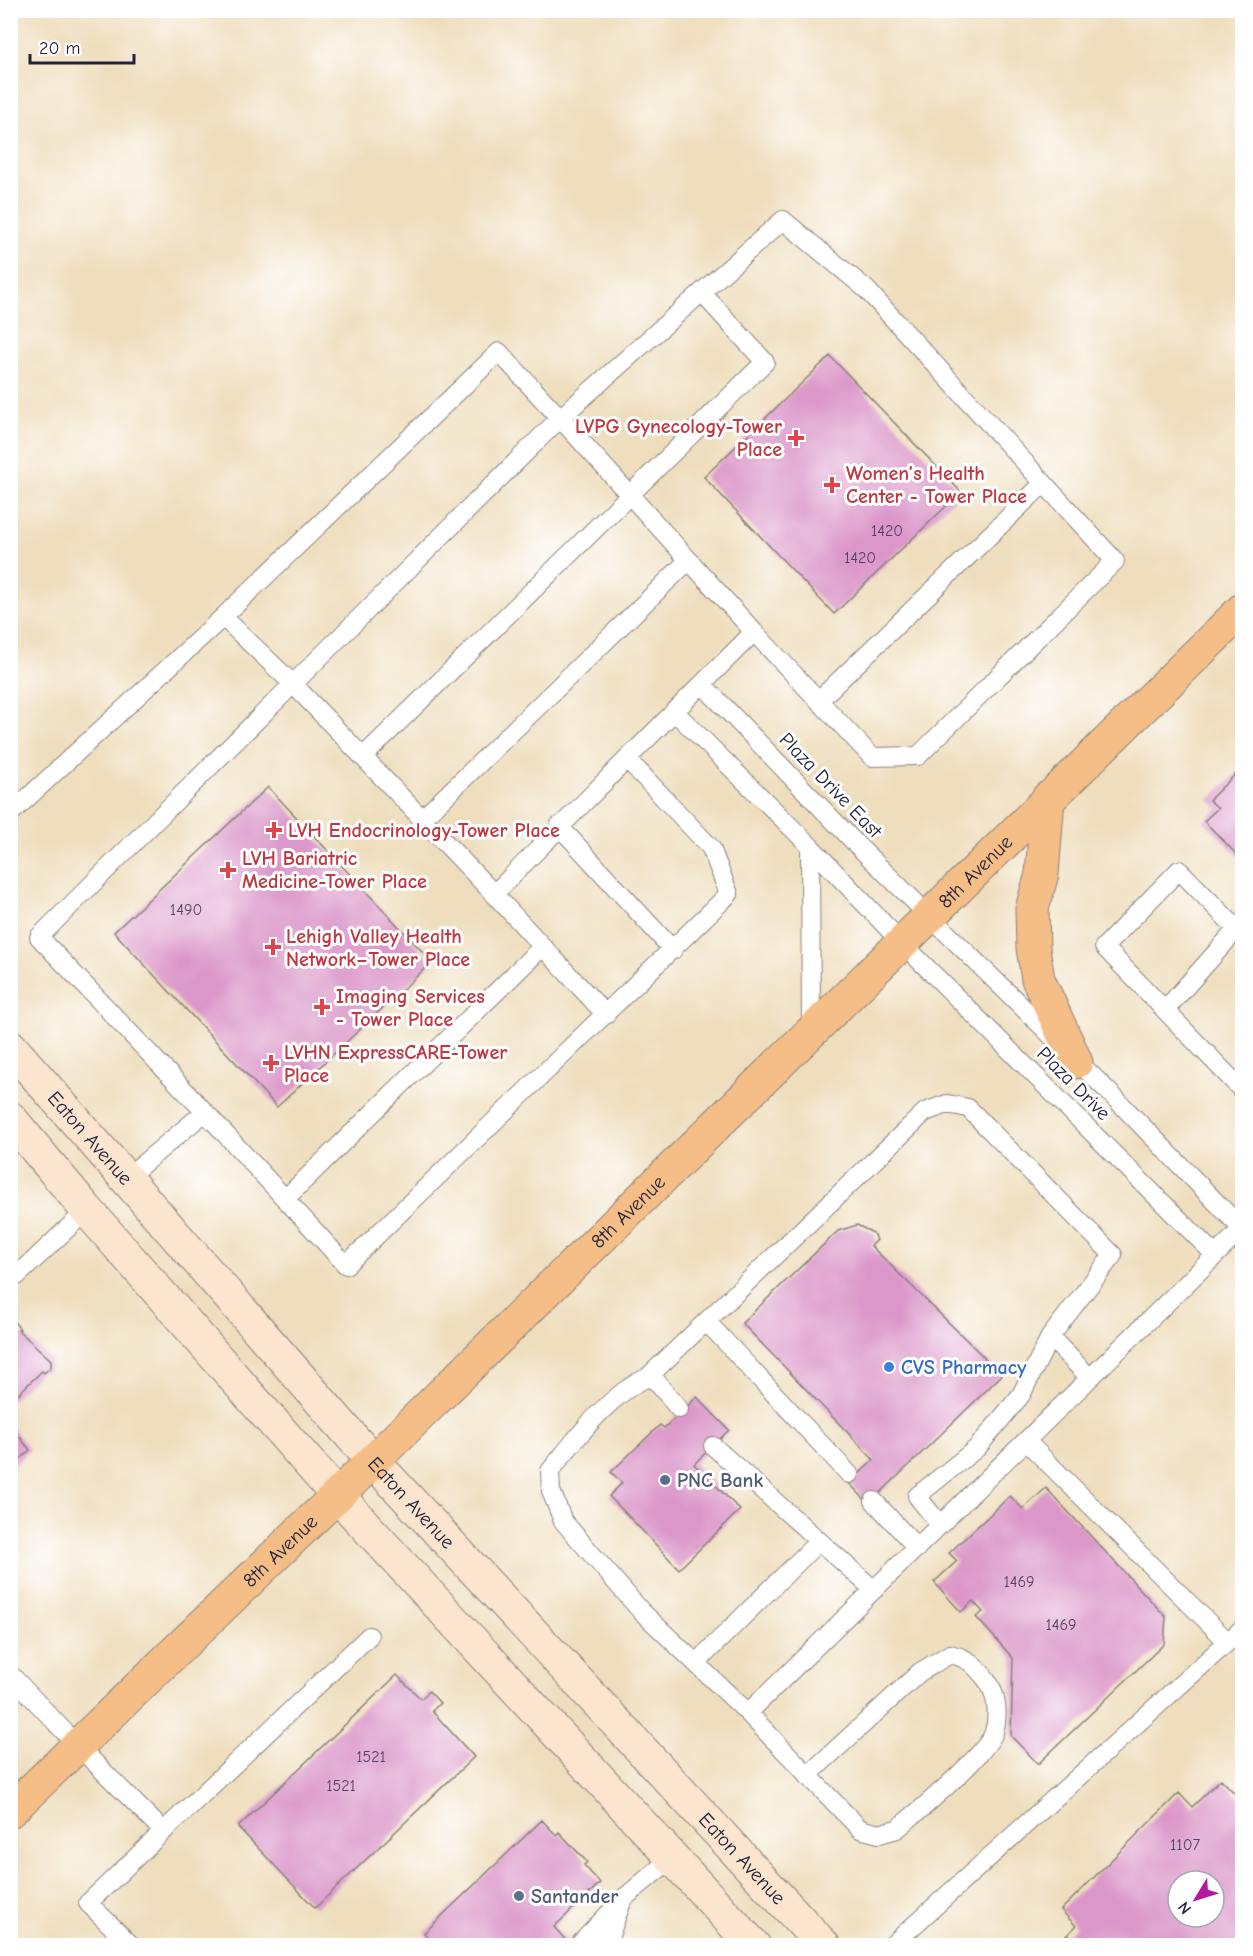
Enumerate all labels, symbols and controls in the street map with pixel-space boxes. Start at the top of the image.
scale bar [30,27,134,65]
text: 20 m [39,38,80,59]
place label: LVPG Gynecology-Tower Place [575,415,782,461]
marker: LVPG Gynecology-Tower Place [787,429,805,447]
place label: Women’s Health Center - Tower Place [846,462,1027,508]
marker: Women’s Health Center - Tower Place [823,476,841,494]
house number: 1420 [871,522,903,540]
house number: 1420 [844,549,876,567]
street label: Plaza Drive East [775,728,887,844]
place label: LVH Endocrinology-Tower Place [288,819,560,842]
marker: LVH Endocrinology-Tower Place [265,821,283,839]
street label: 8th Avenue [934,830,1017,913]
place label: LVH Bariatric Medicine-Tower Place [242,847,427,893]
marker: LVH Bariatric Medicine-Tower Place [219,861,237,879]
house number: 1490 [170,901,202,919]
place label: Lehigh Valley Health Network–Tower Place [286,925,470,971]
marker: Lehigh Valley Health Network–Tower Place [264,938,282,956]
place label: Imaging Services - Tower Place [336,985,485,1031]
marker: Imaging Services - Tower Place [313,998,331,1016]
place label: LVHN ExpressCARE-Tower Place [284,1041,507,1087]
street label: Plaza Drive [1032,1042,1115,1125]
marker: LVHN ExpressCARE-Tower Place [262,1054,280,1072]
street label: Eaton Avenue [43,1087,137,1190]
street label: 8th Avenue [586,1171,670,1253]
place label: CVS Pharmacy [901,1356,1027,1379]
marker: CVS Pharmacy [882,1360,896,1374]
street label: Eaton Avenue [363,1452,459,1553]
place label: PNC Bank [677,1469,763,1492]
marker: PNC Bank [658,1473,672,1487]
street label: 8th Avenue [238,1510,322,1592]
house number: 1469 [1003,1573,1035,1591]
house number: 1469 [1045,1616,1077,1634]
house number: 1521 [356,1748,386,1766]
house number: 1521 [326,1777,356,1795]
street label: Eaton Avenue [694,1808,790,1909]
house number: 1107 [1170,1836,1200,1854]
north arrow [1166,1869,1226,1929]
place label: Santander [531,1885,618,1908]
marker: Santander [512,1889,526,1903]
text: N [1175,1898,1195,1917]

